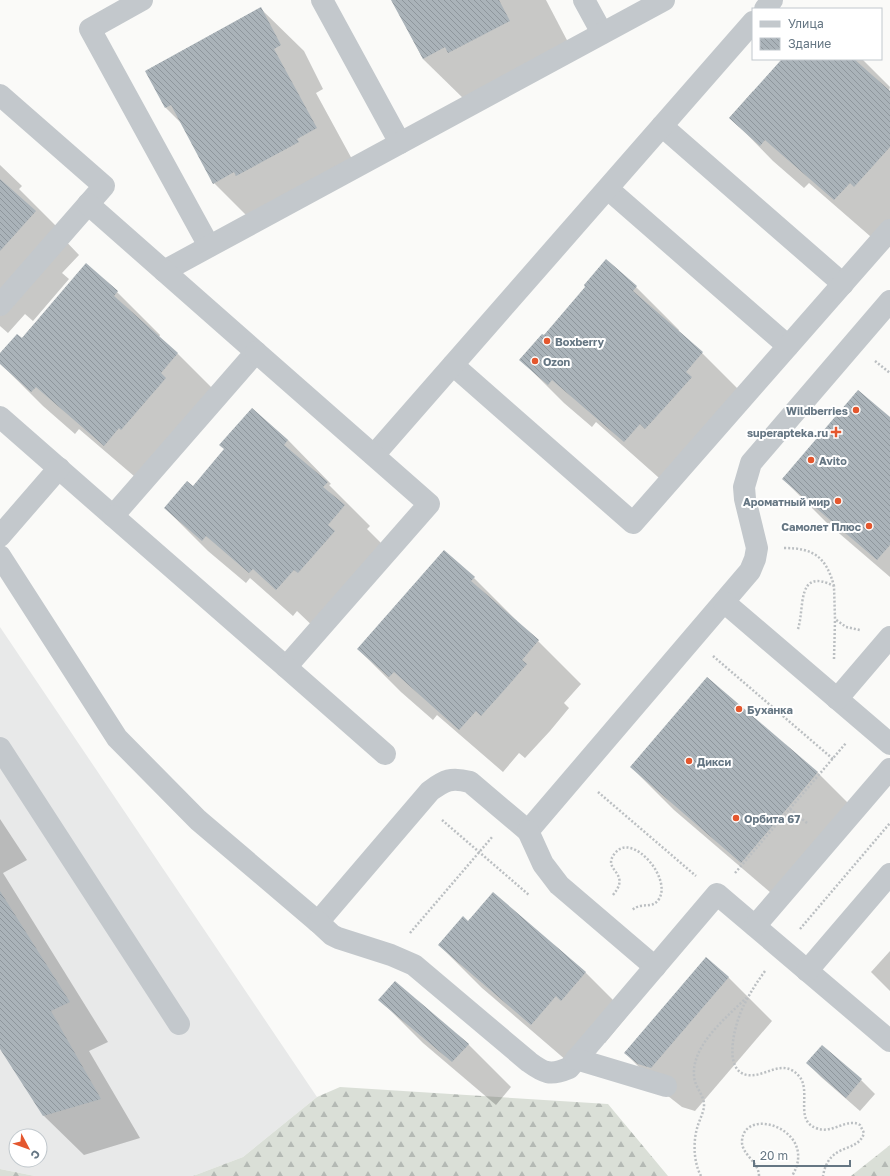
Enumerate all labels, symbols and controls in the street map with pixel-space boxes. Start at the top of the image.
legend [752,8,882,60]
text: Улица [788,16,824,31]
text: Здание [788,36,831,51]
place label: Boxberry [555,335,605,348]
marker: Boxberry [542,336,552,346]
place label: Ozon [543,355,571,368]
marker: Ozon [530,356,540,366]
place label: Wildberries [786,404,848,417]
marker: Wildberries [851,405,861,415]
place label: superapteka.ru [747,426,828,439]
marker: superapteka.ru [831,427,841,437]
place label: Avito [819,454,847,467]
marker: Avito [806,455,816,465]
place label: Ароматный мир [743,495,830,508]
marker: Ароматный мир [833,496,843,506]
place label: Самолет Плюс [781,520,862,533]
marker: Самолет Плюс [864,521,874,531]
place label: Буханка [747,703,793,716]
marker: Буханка [734,704,744,714]
place label: Дикси [697,755,731,768]
marker: Дикси [684,756,694,766]
place label: Орбита 67 [744,812,800,825]
marker: Орбита 67 [731,813,741,823]
north arrow [8,1128,48,1168]
scale bar [754,1142,850,1168]
text: С [28,1148,43,1162]
text: 20 m [760,1148,788,1163]

